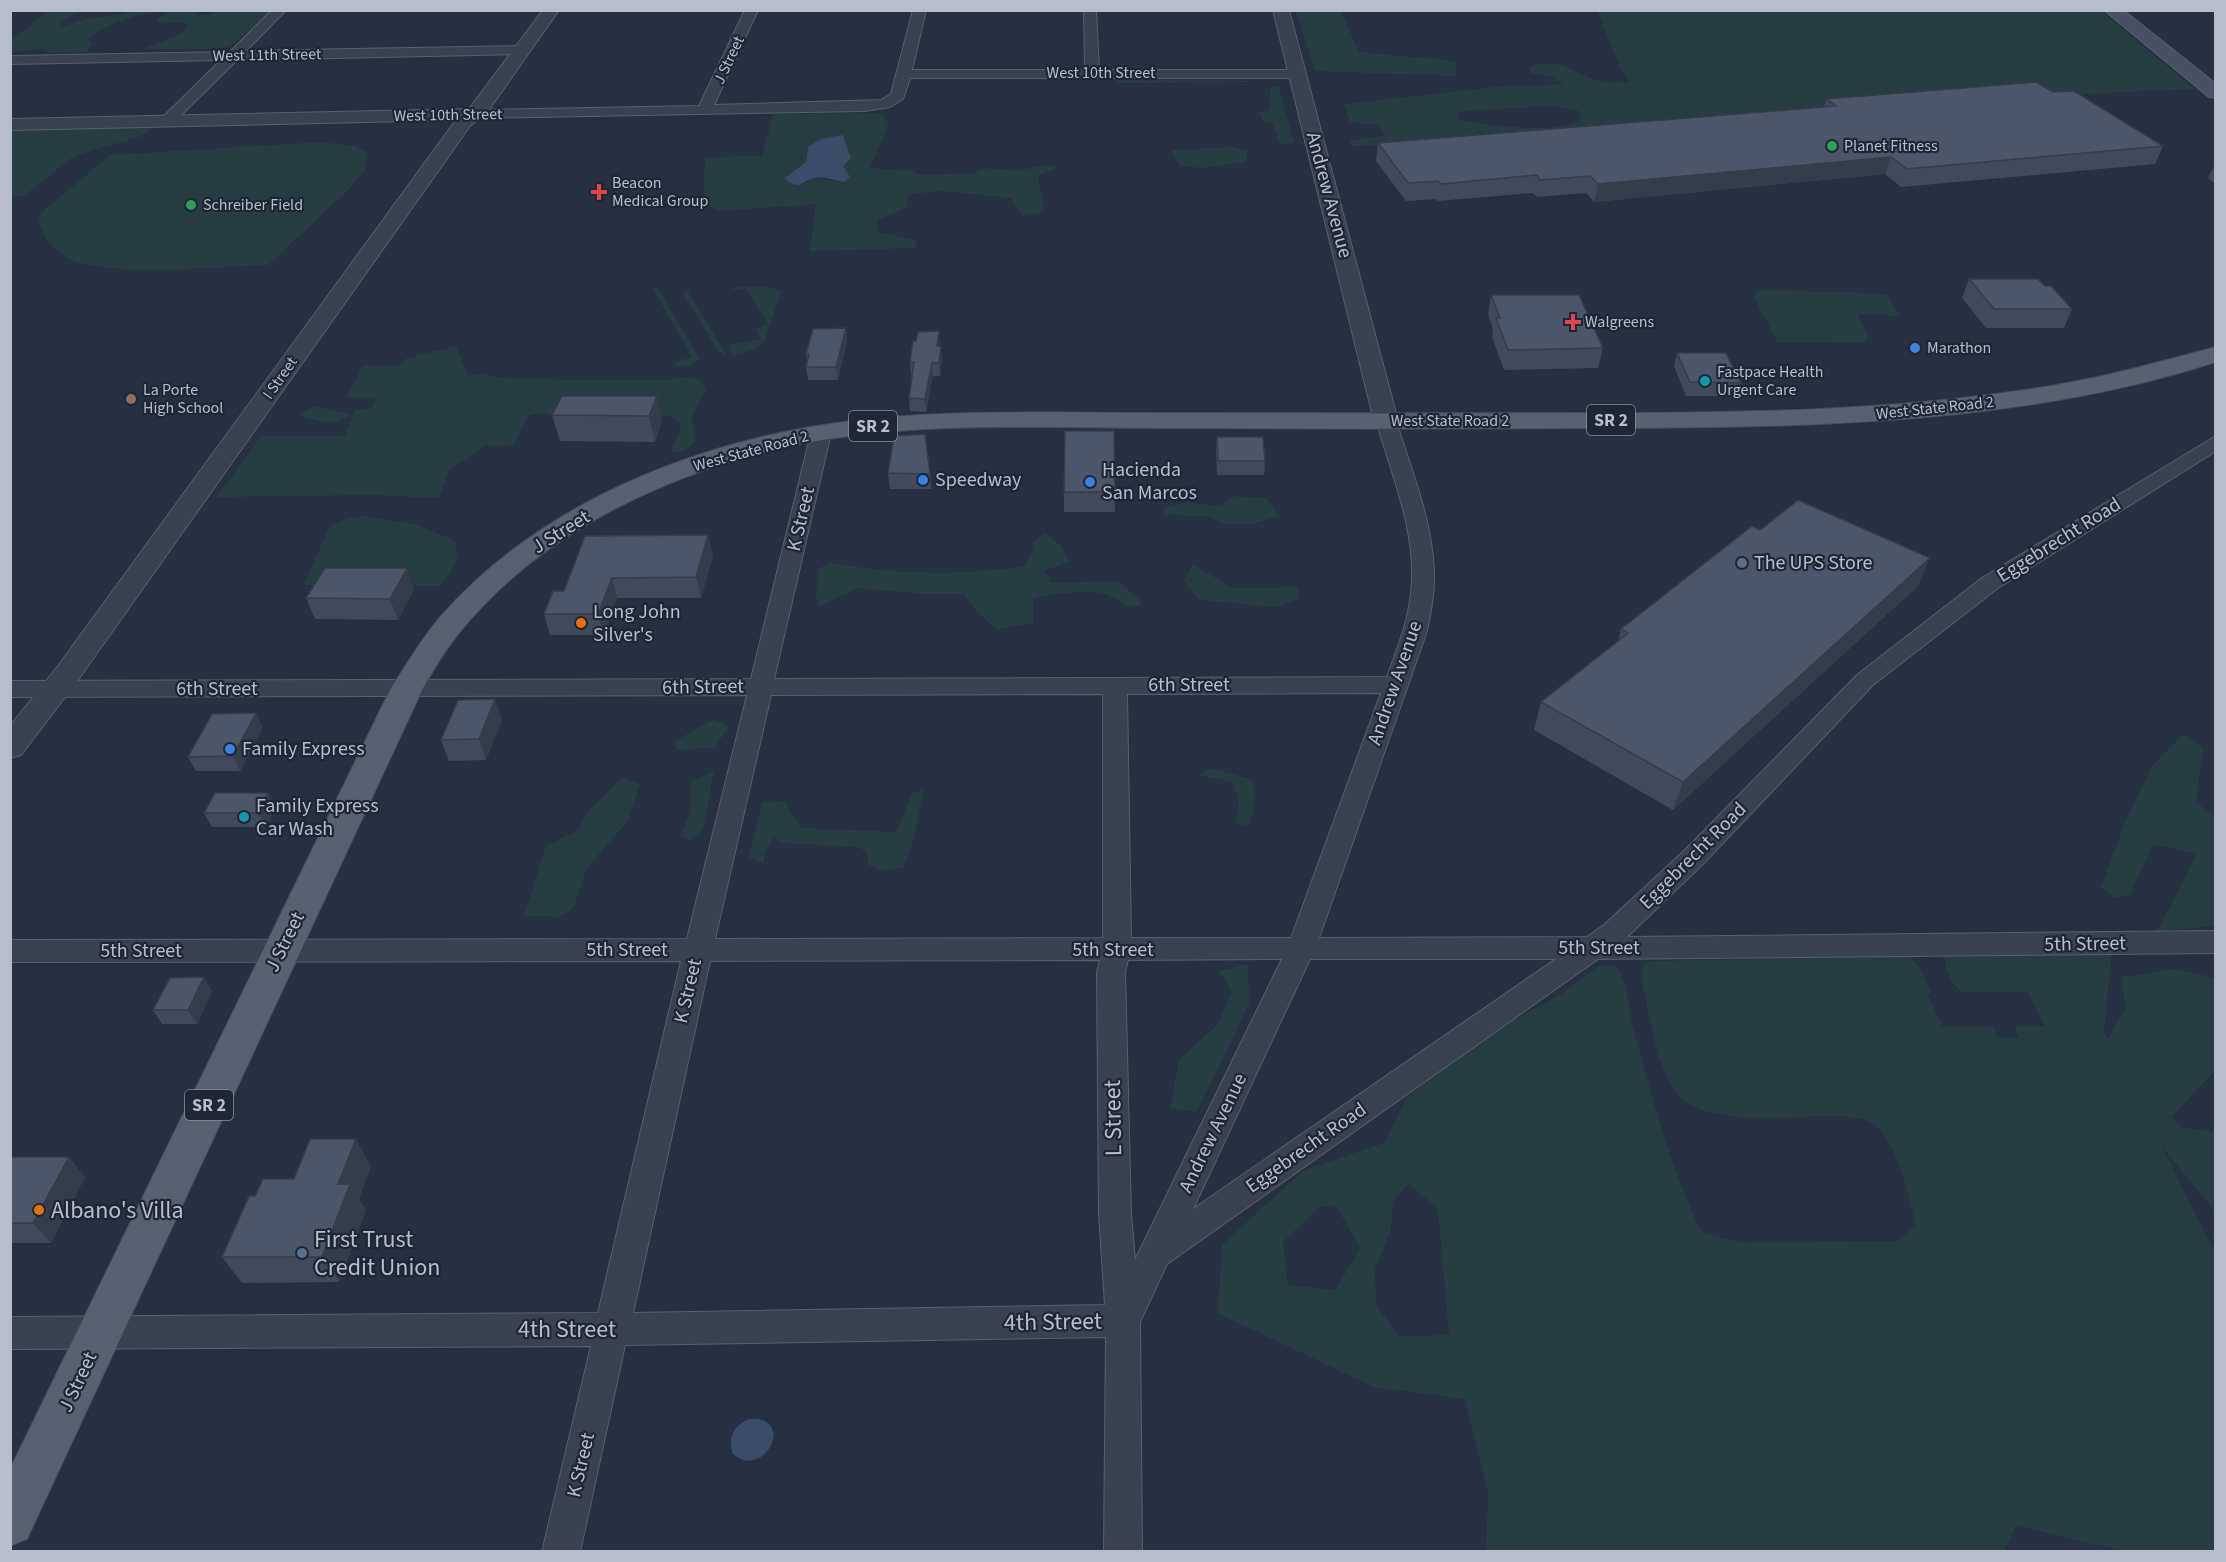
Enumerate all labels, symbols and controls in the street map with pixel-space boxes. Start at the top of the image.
street label: J Street [708,32,750,88]
street label: West 11th Street [212,43,322,67]
street label: West 10th Street [1047,62,1156,84]
street label: West 10th Street [393,103,503,127]
street label: Andrew Avenue [1299,129,1359,261]
place label: Planet Fitness [1844,135,1938,157]
marker: Planet Fitness [1825,139,1839,153]
place label: Beacon Medical Group [612,172,709,212]
marker: Beacon Medical Group [590,183,608,201]
place label: Schreiber Field [203,194,303,216]
marker: Schreiber Field [184,198,198,212]
place label: Walgreens [1585,311,1655,333]
marker: Walgreens [1566,315,1580,329]
place label: Marathon [1927,337,1991,359]
marker: Marathon [1908,341,1922,355]
street label: I Street [257,352,303,404]
place label: Fastpace Health Urgent Care [1717,361,1823,401]
marker: Fastpace Health Urgent Care [1698,374,1712,388]
place label: La Porte High School [143,379,223,419]
street label: West State Road 2 [1875,391,1995,425]
marker: La Porte High School [124,392,138,406]
road number: SR 2 [1587,405,1635,435]
street label: West State Road 2 [1391,410,1509,432]
road number: SR 2 [849,411,897,441]
street label: West State Road 2 [691,425,811,477]
place label: Hacienda San Marcos [1102,456,1197,507]
place label: Speedway [935,466,1022,494]
marker: Speedway [916,473,930,487]
marker: Hacienda San Marcos [1083,475,1097,489]
street label: K Street [780,484,822,554]
street label: Eggebrecht Road [1991,491,2127,589]
street label: J Street [527,503,596,561]
place label: The UPS Store [1754,549,1872,577]
marker: The UPS Store [1735,556,1749,570]
place label: Long John Silver's [593,598,681,649]
marker: Long John Silver's [574,616,588,630]
street label: Andrew Avenue [1361,617,1429,749]
street label: 6th Street [1148,671,1230,699]
street label: 6th Street [662,672,744,702]
street label: 6th Street [176,675,258,703]
place label: Family Express [242,735,365,763]
marker: Family Express [223,742,237,756]
place label: Family Express Car Wash [256,792,379,843]
street label: Eggebrecht Road [1633,796,1753,916]
marker: Family Express Car Wash [237,810,251,824]
street label: J Street [258,907,312,977]
street label: 5th Street [2044,929,2126,959]
street label: 5th Street [1558,934,1640,962]
street label: 5th Street [586,936,668,964]
street label: 5th Street [1072,936,1154,964]
street label: 5th Street [100,937,182,965]
street label: K Street [667,956,709,1026]
street label: Andrew Avenue [1172,1069,1254,1197]
street label: L Street [1095,1079,1131,1157]
road number: SR 2 [185,1090,233,1120]
street label: Eggebrecht Road [1240,1096,1372,1200]
place label: Albano's Villa [51,1193,184,1228]
marker: Albano's Villa [32,1203,46,1217]
place label: First Trust Credit Union [314,1222,440,1285]
marker: First Trust Credit Union [295,1246,309,1260]
street label: 4th Street [1004,1304,1102,1340]
street label: 4th Street [518,1312,616,1347]
street label: J Street [52,1347,104,1417]
street label: K Street [560,1430,602,1500]

